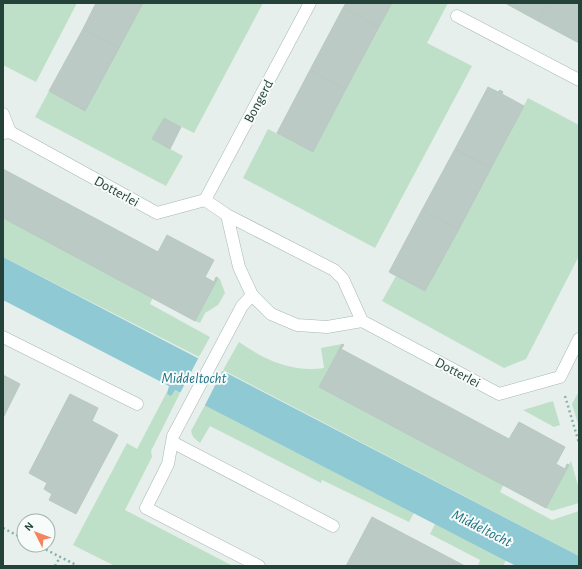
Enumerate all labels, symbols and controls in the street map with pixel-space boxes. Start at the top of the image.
street label: Bongerd [242,78,276,125]
street label: Dotterlei [92,174,141,210]
street label: Dotterlei [433,355,482,391]
water label: Middeltocht [161,371,227,386]
water label: Middeltocht [449,507,514,550]
north arrow [16,513,56,553]
text: N [22,520,36,533]

